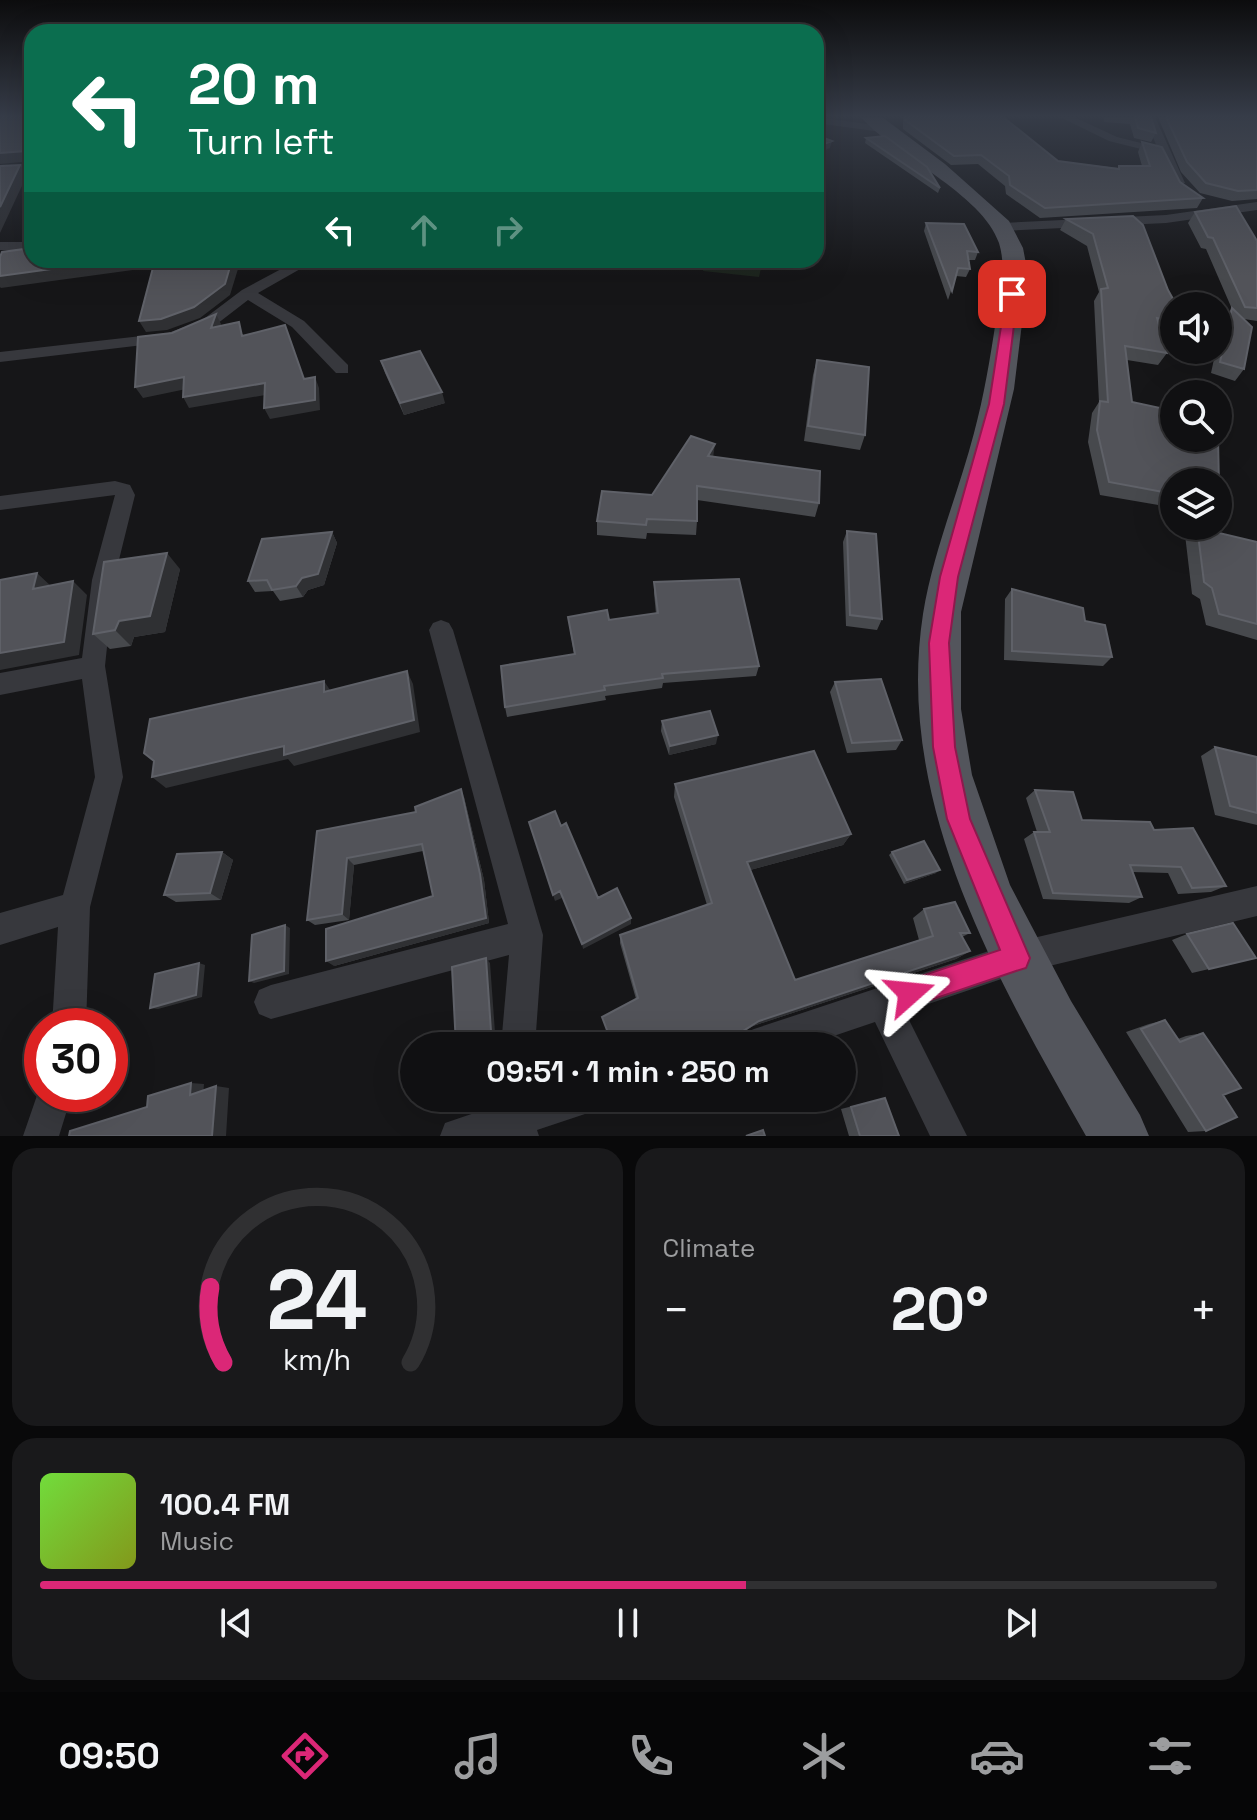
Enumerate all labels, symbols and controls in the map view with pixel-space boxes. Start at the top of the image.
text: 20 m [188,49,320,120]
icon: left [56,56,160,160]
text: Turn left [188,119,335,165]
icon: left [318,208,362,252]
icon: ahead [402,208,446,252]
icon: right [486,208,530,252]
pin [978,260,1046,328]
icon: arrive [990,272,1034,316]
map controls [1160,292,1232,540]
button: sound [1160,292,1232,364]
button: search [1160,380,1232,452]
button: layers [1160,468,1232,540]
position arrow [868,951,952,1035]
speed limit sign: 30 [24,1008,128,1112]
text: 09:51 · 1 min · 250 m [486,1052,770,1091]
text: Climate [663,1231,755,1265]
text: 24 [267,1247,368,1353]
text: 20° [891,1271,989,1348]
text: − [663,1282,690,1338]
text: + [1190,1282,1217,1338]
text: km/h [283,1342,351,1378]
text: 100.4 FM [160,1485,290,1524]
text: Music [160,1524,234,1558]
icon: previous [214,1601,258,1645]
icon: pause [606,1601,650,1645]
icon: next [999,1601,1043,1645]
icon: directions [277,1728,333,1784]
icon: music [450,1728,506,1784]
icon: phone [623,1728,679,1784]
icon: climate [796,1728,852,1784]
icon: car [969,1728,1025,1784]
icon: filters [1142,1728,1198,1784]
text: 09:50 [59,1733,160,1779]

